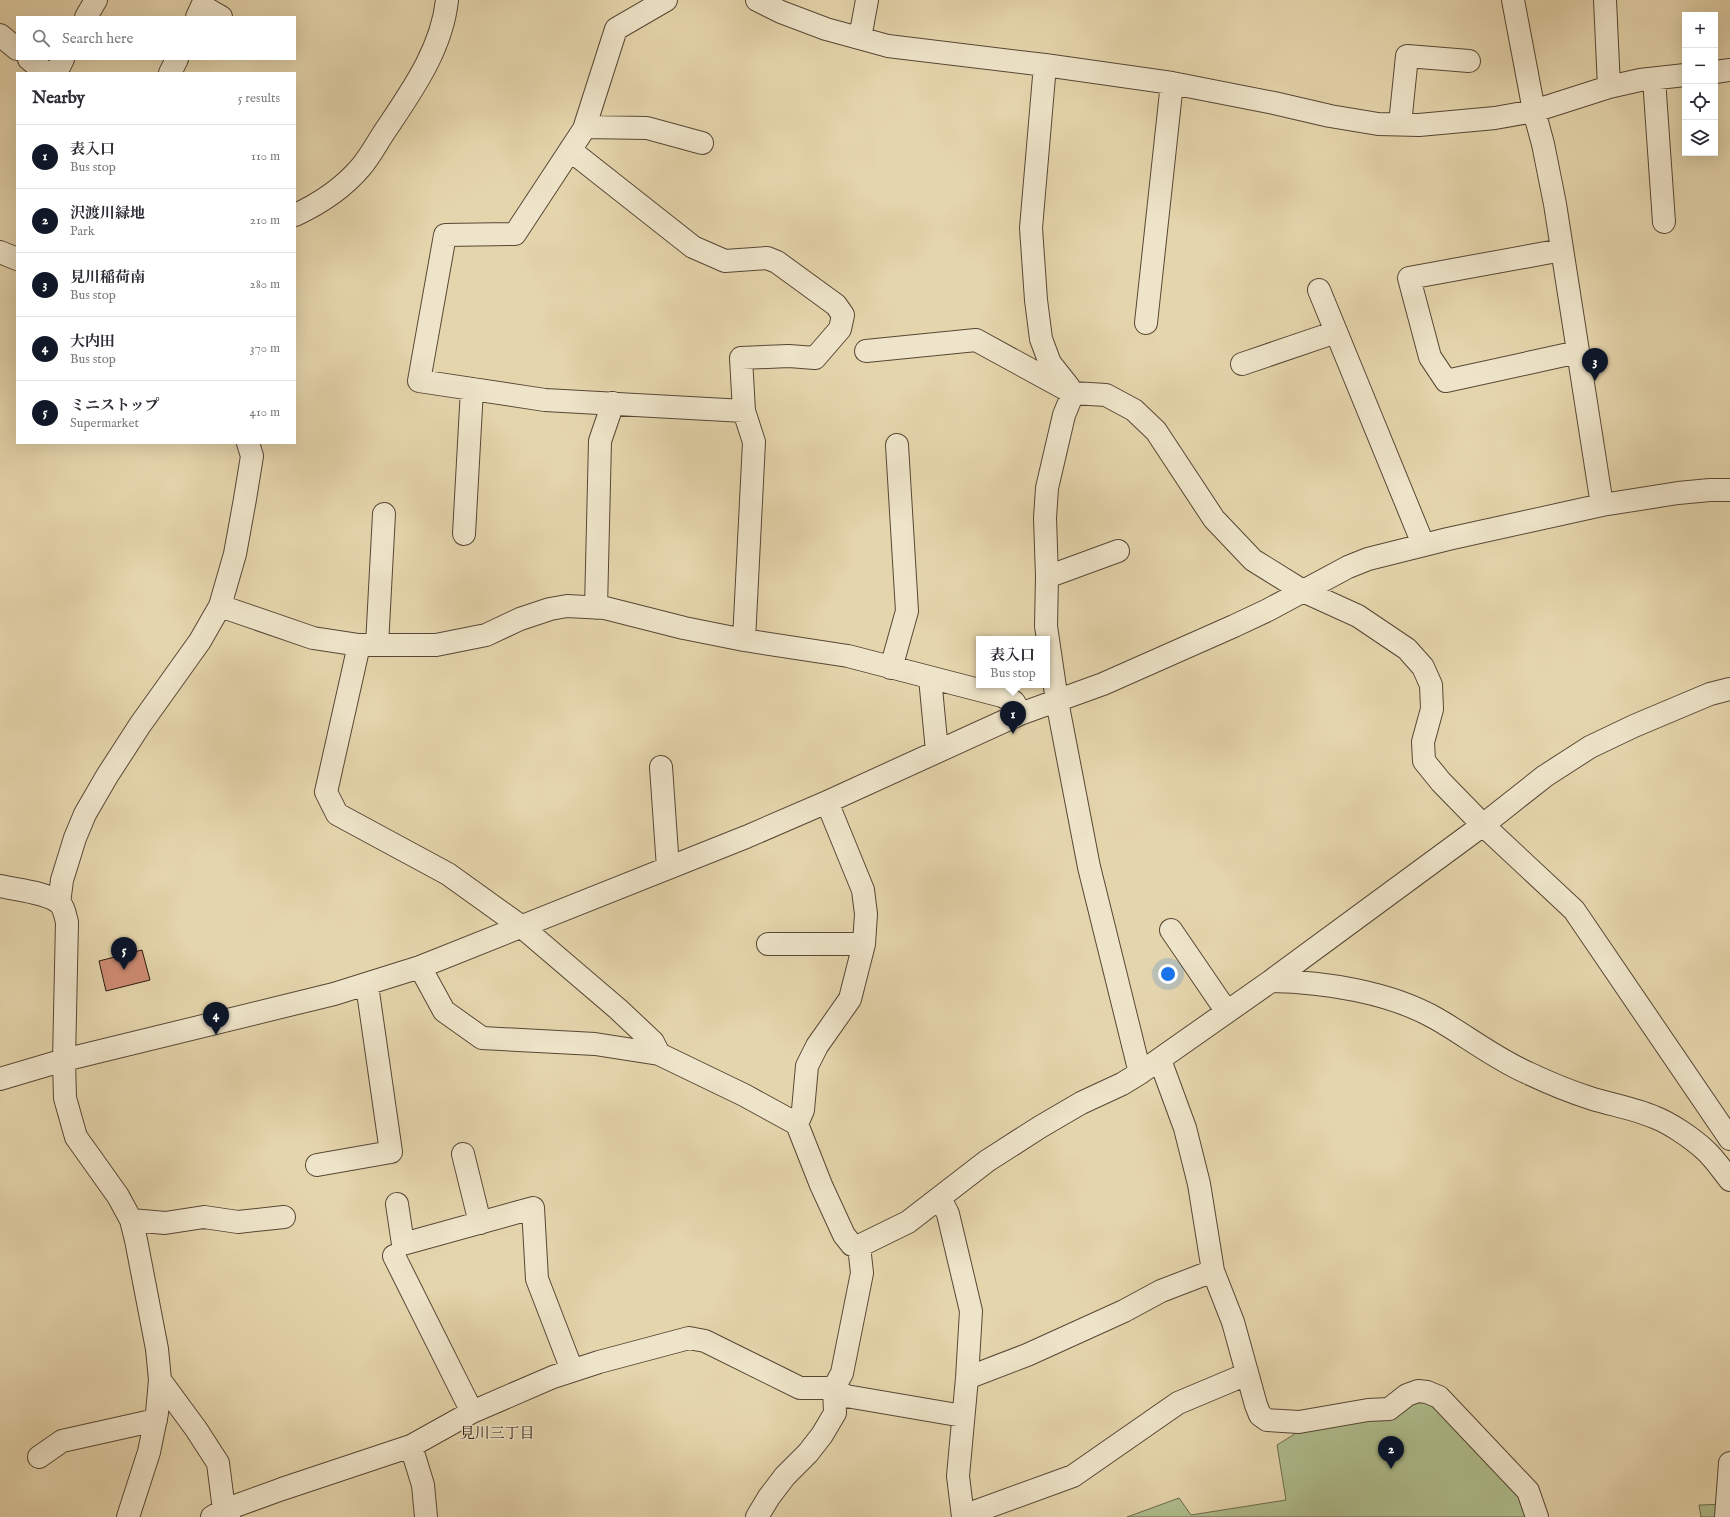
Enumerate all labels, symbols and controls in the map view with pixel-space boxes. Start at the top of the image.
map controls [1682,12,1718,156]
button: + [1682,12,1718,48]
search box [16,16,296,60]
icon: search [30,27,52,49]
text: Search here [62,29,133,48]
button: − [1682,48,1718,84]
button: locate [1682,84,1718,120]
text: Nearby [32,88,85,109]
text: 5 results [238,90,280,107]
button: layers [1682,120,1718,156]
text: 表入口 [70,140,115,159]
text: 1 [43,148,47,165]
text: 110 m [251,148,280,165]
text: Bus stop [70,159,116,176]
text: 沢渡川緑地 [70,204,145,223]
text: 2 [42,212,48,229]
text: 210 m [250,212,280,229]
text: Park [70,223,95,240]
text: 見川稲荷南 [70,268,145,287]
text: 3 [43,276,47,293]
text: 280 m [250,276,280,293]
text: Bus stop [70,287,116,304]
text: 大内田 [70,332,115,351]
text: 4 [42,340,48,357]
text: 370 m [250,340,280,357]
pin: 3 [1582,348,1608,381]
text: Bus stop [70,351,116,368]
text: ミニストップ [70,396,160,415]
text: 5 [43,404,47,421]
text: 410 m [250,404,280,421]
text: Supermarket [70,415,139,432]
popup [976,636,1050,688]
text: 表入口 [990,646,1035,665]
text: Bus stop [990,665,1036,682]
pin: 1 [1000,701,1026,734]
pin: 5 [111,937,137,970]
your location [1158,964,1178,984]
pin: 4 [203,1002,229,1035]
district label: 見川三丁目 [459,1424,535,1443]
pin: 2 [1378,1436,1404,1469]

